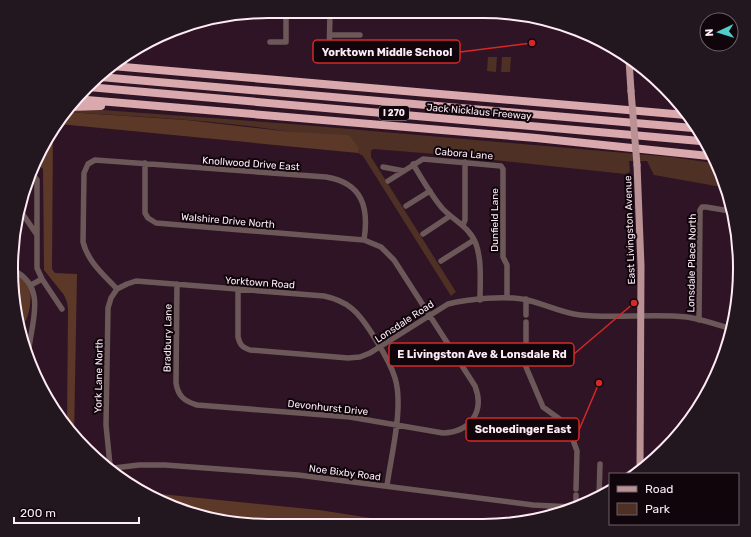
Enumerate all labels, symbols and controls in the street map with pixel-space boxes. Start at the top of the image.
north arrow [699,12,739,52]
text: N [703,28,716,37]
callout: Yorktown Middle School [313,40,460,63]
text: Yorktown Middle School [322,46,452,59]
street label: Jack Nicklaus Freeway [426,101,533,123]
road number: I 270 [379,106,409,120]
street label: Cabora Lane [434,145,494,163]
street label: Knollwood Drive East [202,155,300,173]
street label: East Livingston Avenue [622,175,638,285]
street label: Dunfield Lane [489,188,501,252]
street label: Walshire Drive North [181,211,275,231]
street label: Lonsdale Place North [685,214,699,313]
street label: Yorktown Road [225,275,295,291]
street label: Lonsdale Road [373,298,436,345]
street label: Bradbury Lane [161,303,175,372]
street label: York Lane North [92,339,106,413]
callout: E Livingston Ave & Lonsdale Rd [389,343,574,366]
text: E Livingston Ave & Lonsdale Rd [397,348,567,361]
street label: Devonhurst Drive [287,398,369,418]
callout: Schoedinger East [466,418,579,441]
text: Schoedinger East [475,423,571,436]
street label: Noe Bixby Road [308,463,382,483]
legend [609,473,739,525]
text: Road [645,482,673,496]
scale bar [14,499,139,525]
text: Park [645,502,671,516]
text: 200 m [20,506,56,520]

